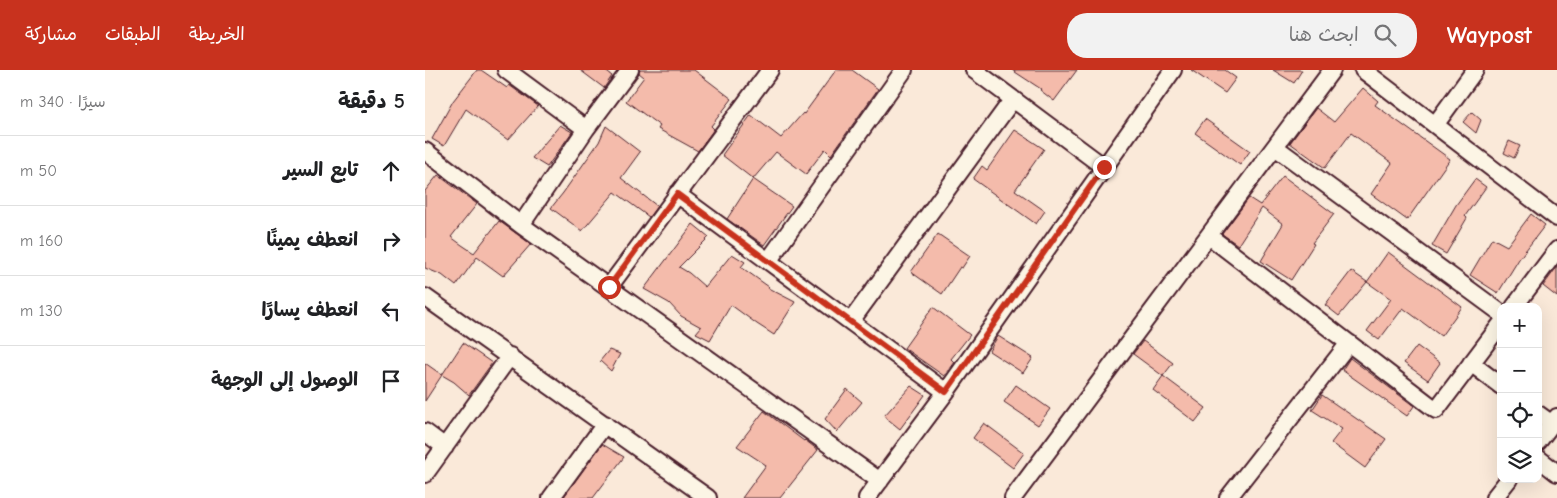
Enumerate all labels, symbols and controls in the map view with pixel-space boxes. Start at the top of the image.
search box [1067,13,1417,58]
icon: search [1371,21,1399,49]
text: Waypost [1447,21,1532,49]
text: مشاركة [25,24,77,45]
text: الطبقات [105,24,161,45]
text: الخريطة [189,24,245,45]
text: ابحث هنا [1289,24,1359,46]
text: 5 دقيقة [338,89,405,113]
text: سيرًا · 340 m [20,93,106,111]
route end [1093,156,1116,179]
icon: ahead [377,157,405,185]
text: تابع السير [284,159,358,181]
text: 50 m [20,162,57,180]
icon: right [377,227,405,255]
text: انعطف يمينًا [266,229,358,251]
text: 160 m [20,232,63,250]
route start [598,276,621,299]
icon: left [377,297,405,325]
text: انعطف يسارًا [261,299,358,321]
text: 130 m [20,302,63,320]
map controls [1497,303,1542,483]
button: + [1497,303,1542,348]
button: − [1497,348,1542,393]
icon: arrive [377,367,405,395]
text: الوصول إلى الوجهة [211,369,358,391]
button: locate [1497,393,1542,438]
button: layers [1497,438,1542,483]

